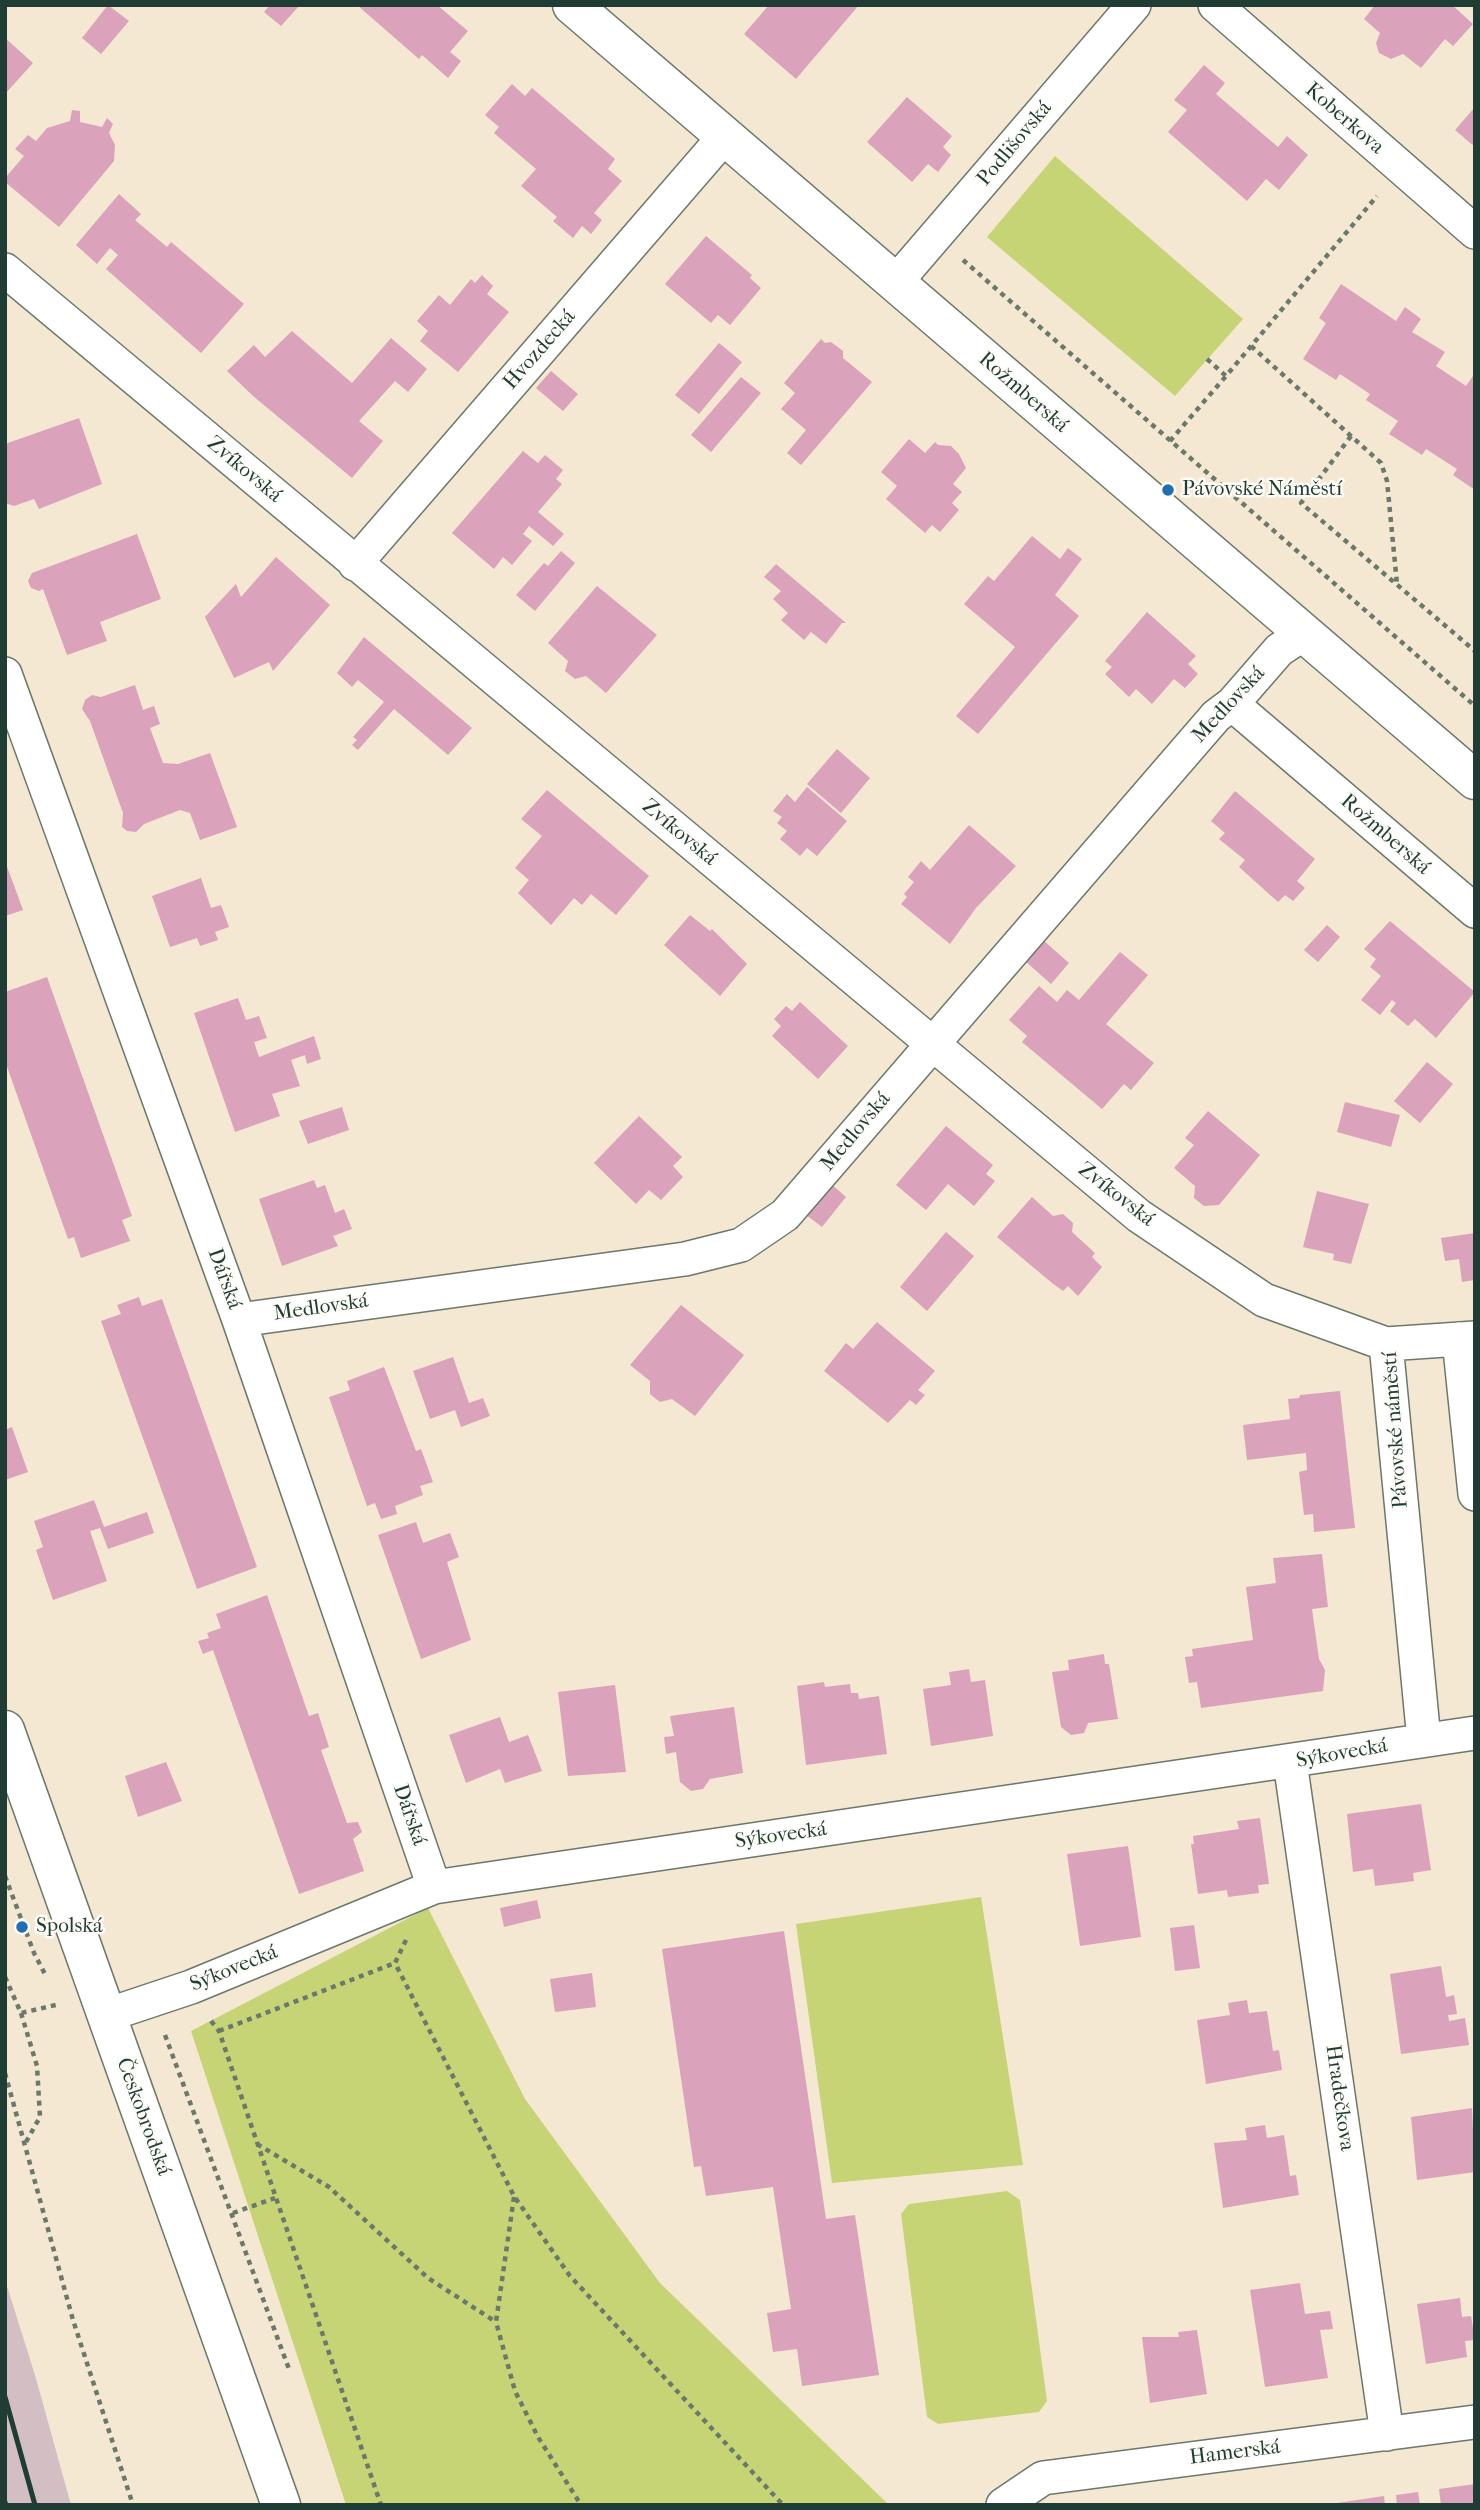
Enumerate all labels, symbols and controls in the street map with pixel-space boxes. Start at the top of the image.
street label: Koberkova [1299,78,1389,160]
street label: Podlišovská [972,96,1058,192]
street label: Hvozdecká [498,305,582,395]
street label: Rožmberská [973,347,1073,439]
street label: Zvíkovská [201,431,287,509]
place label: Pávovské Náměstí [1182,477,1342,503]
marker: Pávovské Náměstí [1160,482,1176,498]
street label: Medlovská [1187,662,1271,748]
street label: Rožmberská [1335,789,1435,881]
street label: Zvíkovská [636,794,722,872]
street label: Medlovská [816,1087,896,1177]
street label: Zvíkovská [1073,1157,1159,1233]
street label: Dářská [201,1245,247,1313]
street label: Medlovská [272,1289,370,1327]
street label: Pávovské náměstí [1378,1351,1414,1509]
street label: Sýkovecká [1294,1734,1390,1774]
street label: Dářská [387,1781,431,1849]
street label: Sýkovecká [734,1817,828,1855]
place label: Spolská [36,1914,103,1940]
marker: Spolská [14,1919,30,1935]
street label: Sýkovecká [186,1940,282,1998]
street label: Hradečkova [1319,2043,1359,2153]
street label: Českobrodská [110,2055,176,2179]
street label: Hamerská [1188,2435,1282,2471]

